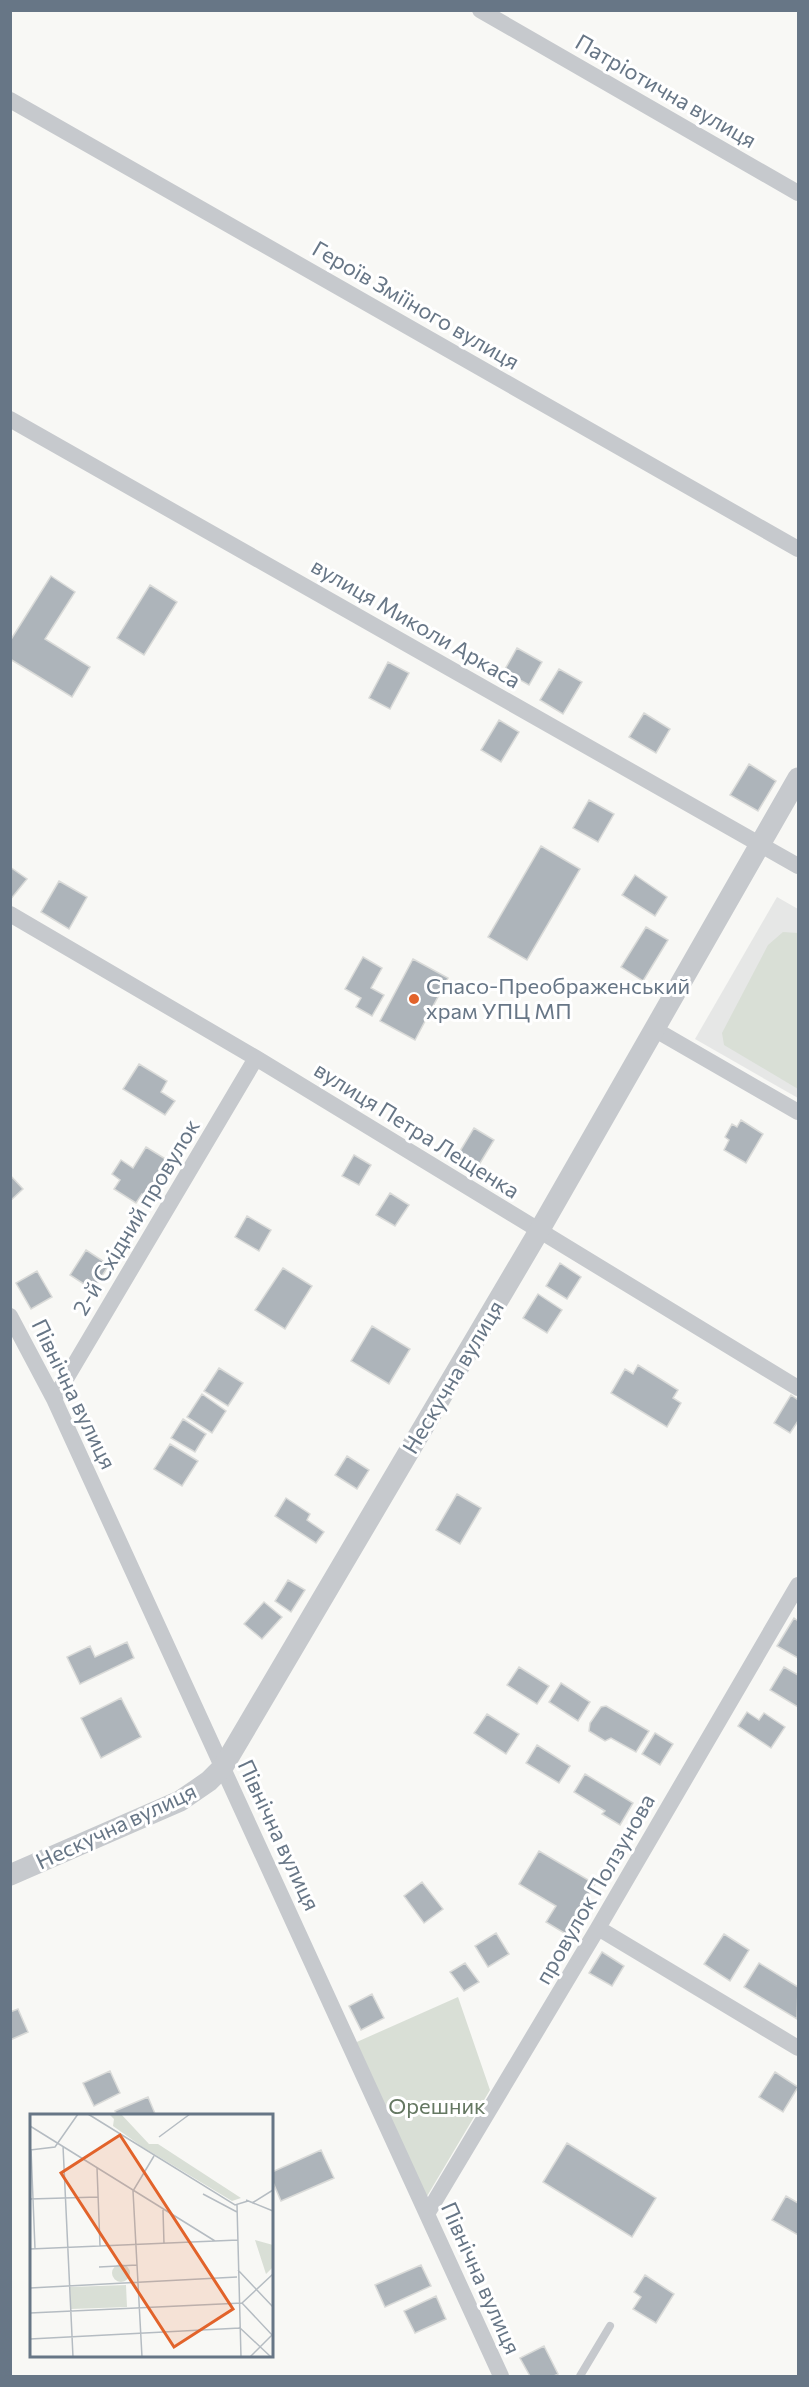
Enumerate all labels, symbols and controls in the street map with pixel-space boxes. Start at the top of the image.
street label: Патріотична вулиця [571,28,762,153]
street label: Героїв Зміїного вулиця [308,234,524,375]
street label: вулиця Миколи Аркаса [307,552,526,694]
place label: Спасо-Преображенський храм УПЦ МП [426,972,690,1024]
marker: Спасо-Преображенський храм УПЦ МП [407,992,421,1006]
street label: вулиця Петра Лещенка [310,1055,525,1204]
street label: 2-й Східний провулок [66,1114,205,1320]
street label: Нескучна вулиця [396,1295,509,1458]
street label: Північна вулиця [26,1314,122,1473]
street label: Північна вулиця [233,1755,326,1915]
street label: Нескучна вулиця [31,1777,200,1875]
street label: провулок Ползунова [529,1789,660,1989]
park label: Орешник [388,2092,486,2119]
inset map [30,2114,273,2357]
street label: Північна вулиця [436,2198,527,2358]

